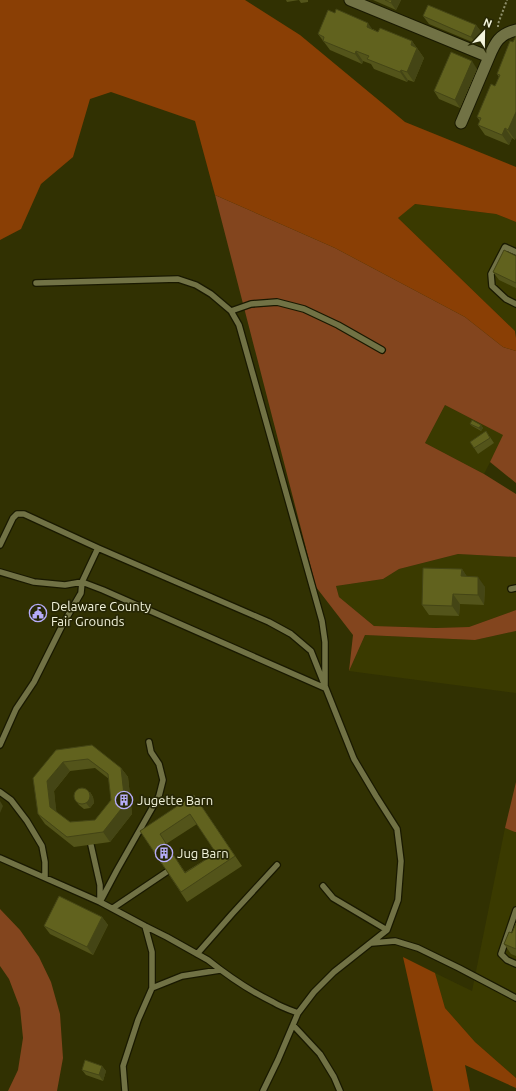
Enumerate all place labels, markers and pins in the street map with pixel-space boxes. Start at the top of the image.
place label: Delaware County Fair Grounds [51,599,151,628]
public building icon: Delaware County Fair Grounds [28,603,48,623]
building icon: Jugette Barn [114,790,134,810]
place label: Jugette Barn [137,793,213,807]
building icon: Jug Barn [154,843,174,863]
place label: Jug Barn [177,846,229,860]

